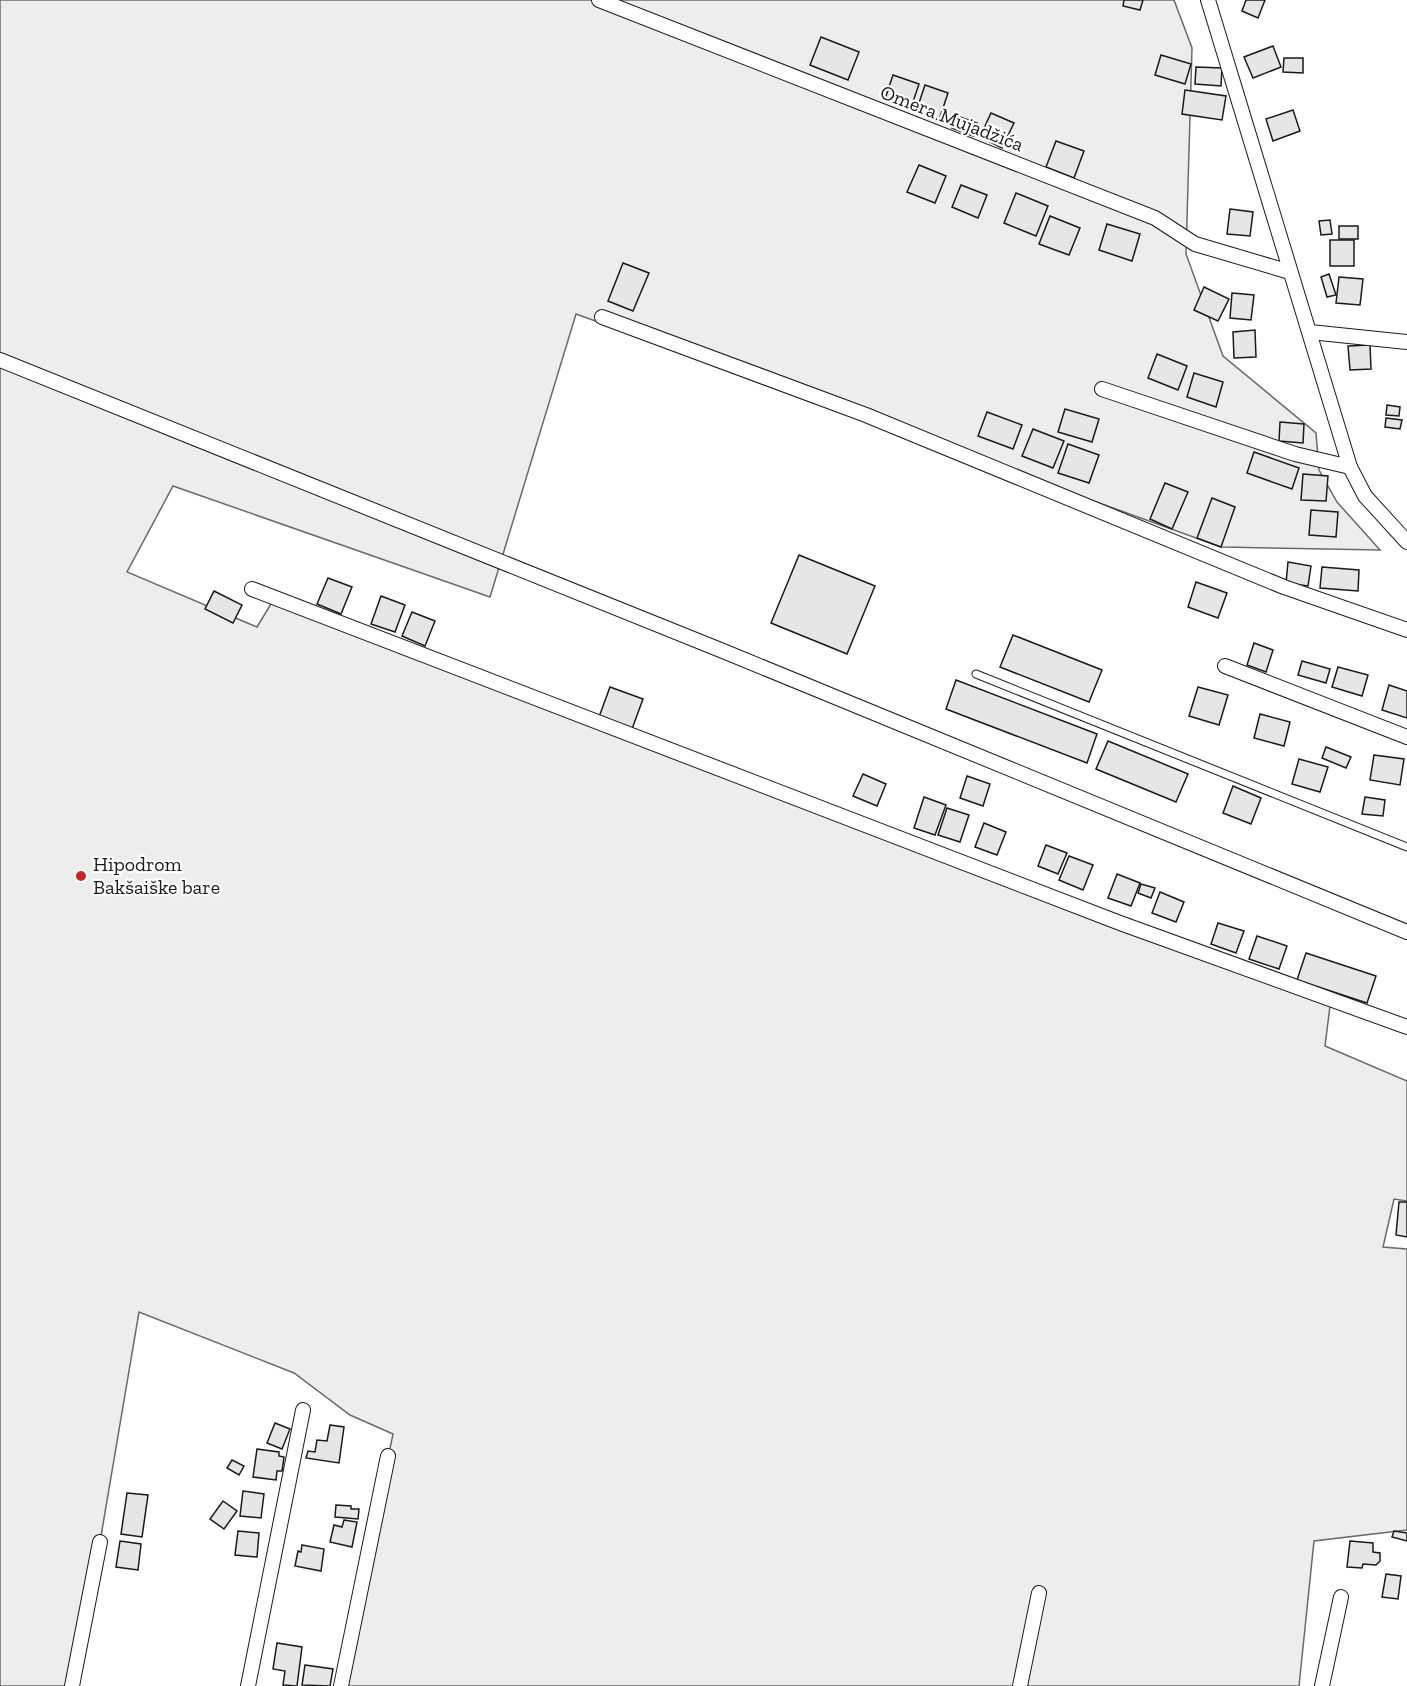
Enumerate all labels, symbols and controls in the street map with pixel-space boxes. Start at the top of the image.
street label: Omera Mujadžića [877,80,1027,157]
place label: Hipodrom Bakšaiške bare [93,852,220,899]
marker: Hipodrom Bakšaiške bare [74,869,88,883]

